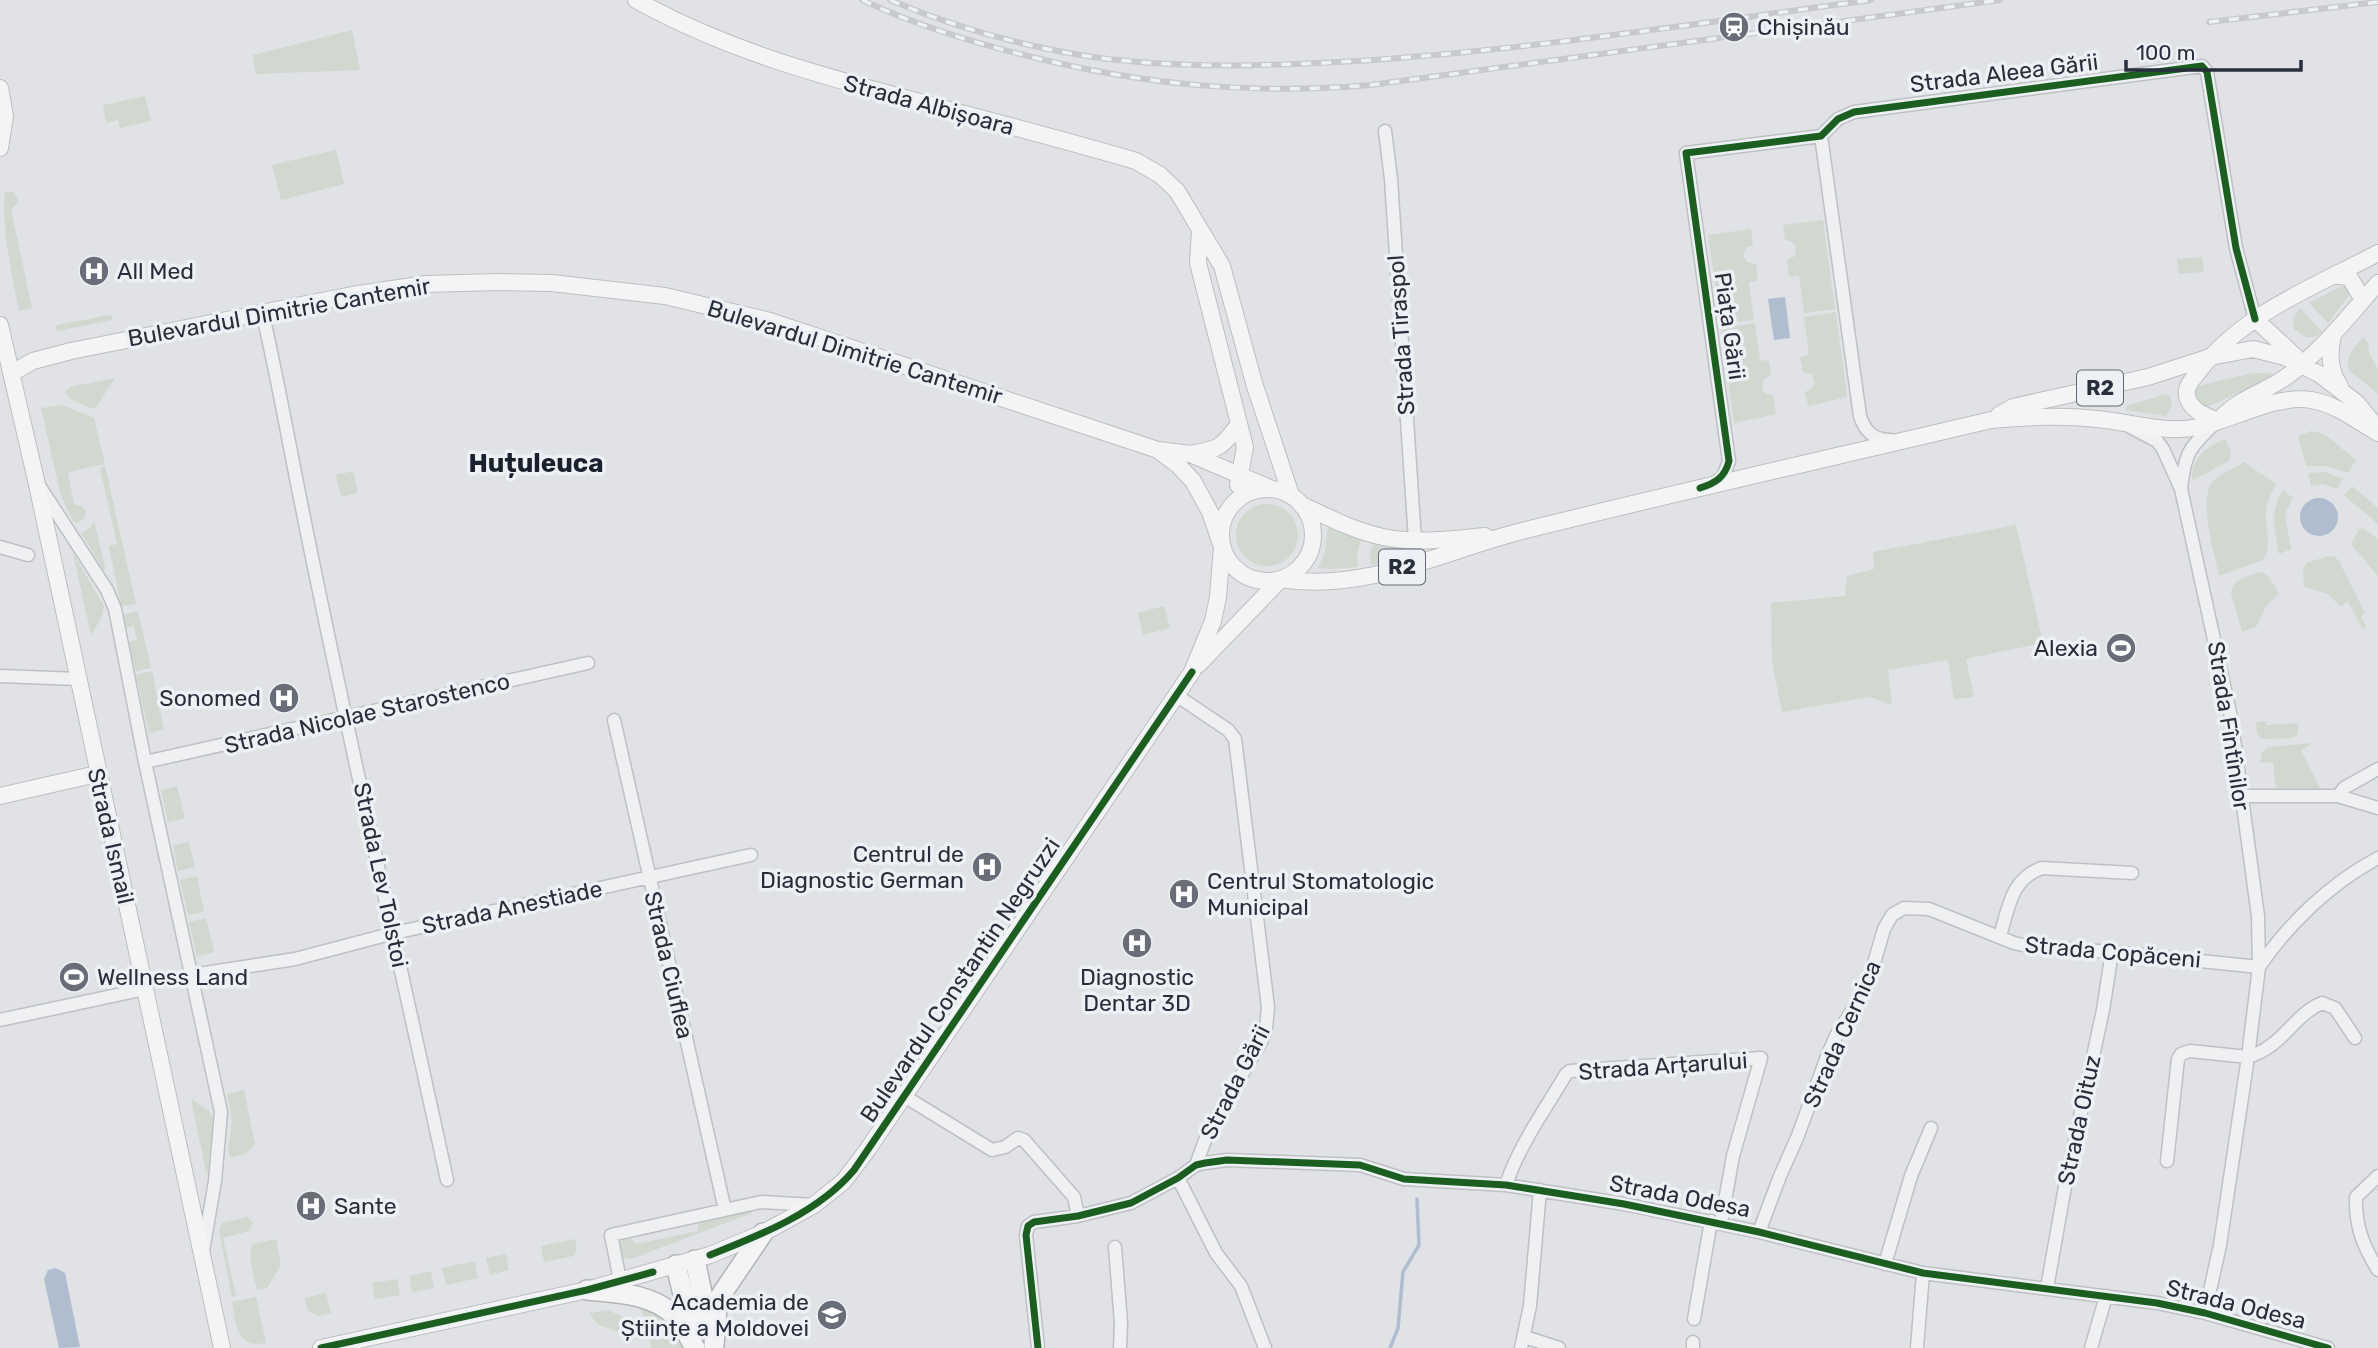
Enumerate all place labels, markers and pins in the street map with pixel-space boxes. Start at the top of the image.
station icon: Chișinău [1717,10,1751,44]
place label: Chișinău [1757,13,1850,41]
hospital icon: All Med [77,254,111,288]
place label: All Med [117,257,194,285]
sports icon: Alexia [2104,631,2138,665]
place label: Alexia [2034,634,2098,662]
hospital icon: Sonomed [267,681,301,715]
place label: Sonomed [159,684,261,712]
place label: Centrul de Diagnostic German [760,840,964,894]
hospital icon: Centrul de Diagnostic German [970,850,1004,884]
place label: Centrul Stomatologic Municipal [1207,867,1434,921]
hospital icon: Centrul Stomatologic Municipal [1167,877,1201,911]
hospital icon: Diagnostic Dentar 3D [1120,926,1154,960]
sports icon: Wellness Land [57,960,91,994]
place label: Wellness Land [97,963,248,991]
place label: Diagnostic Dentar 3D [1080,963,1194,1017]
hospital icon: Sante [294,1189,328,1223]
place label: Sante [334,1192,397,1220]
place label: Academia de Științe a Moldovei [621,1288,809,1342]
school or university icon: Academia de Științe a Moldovei [815,1298,849,1332]

